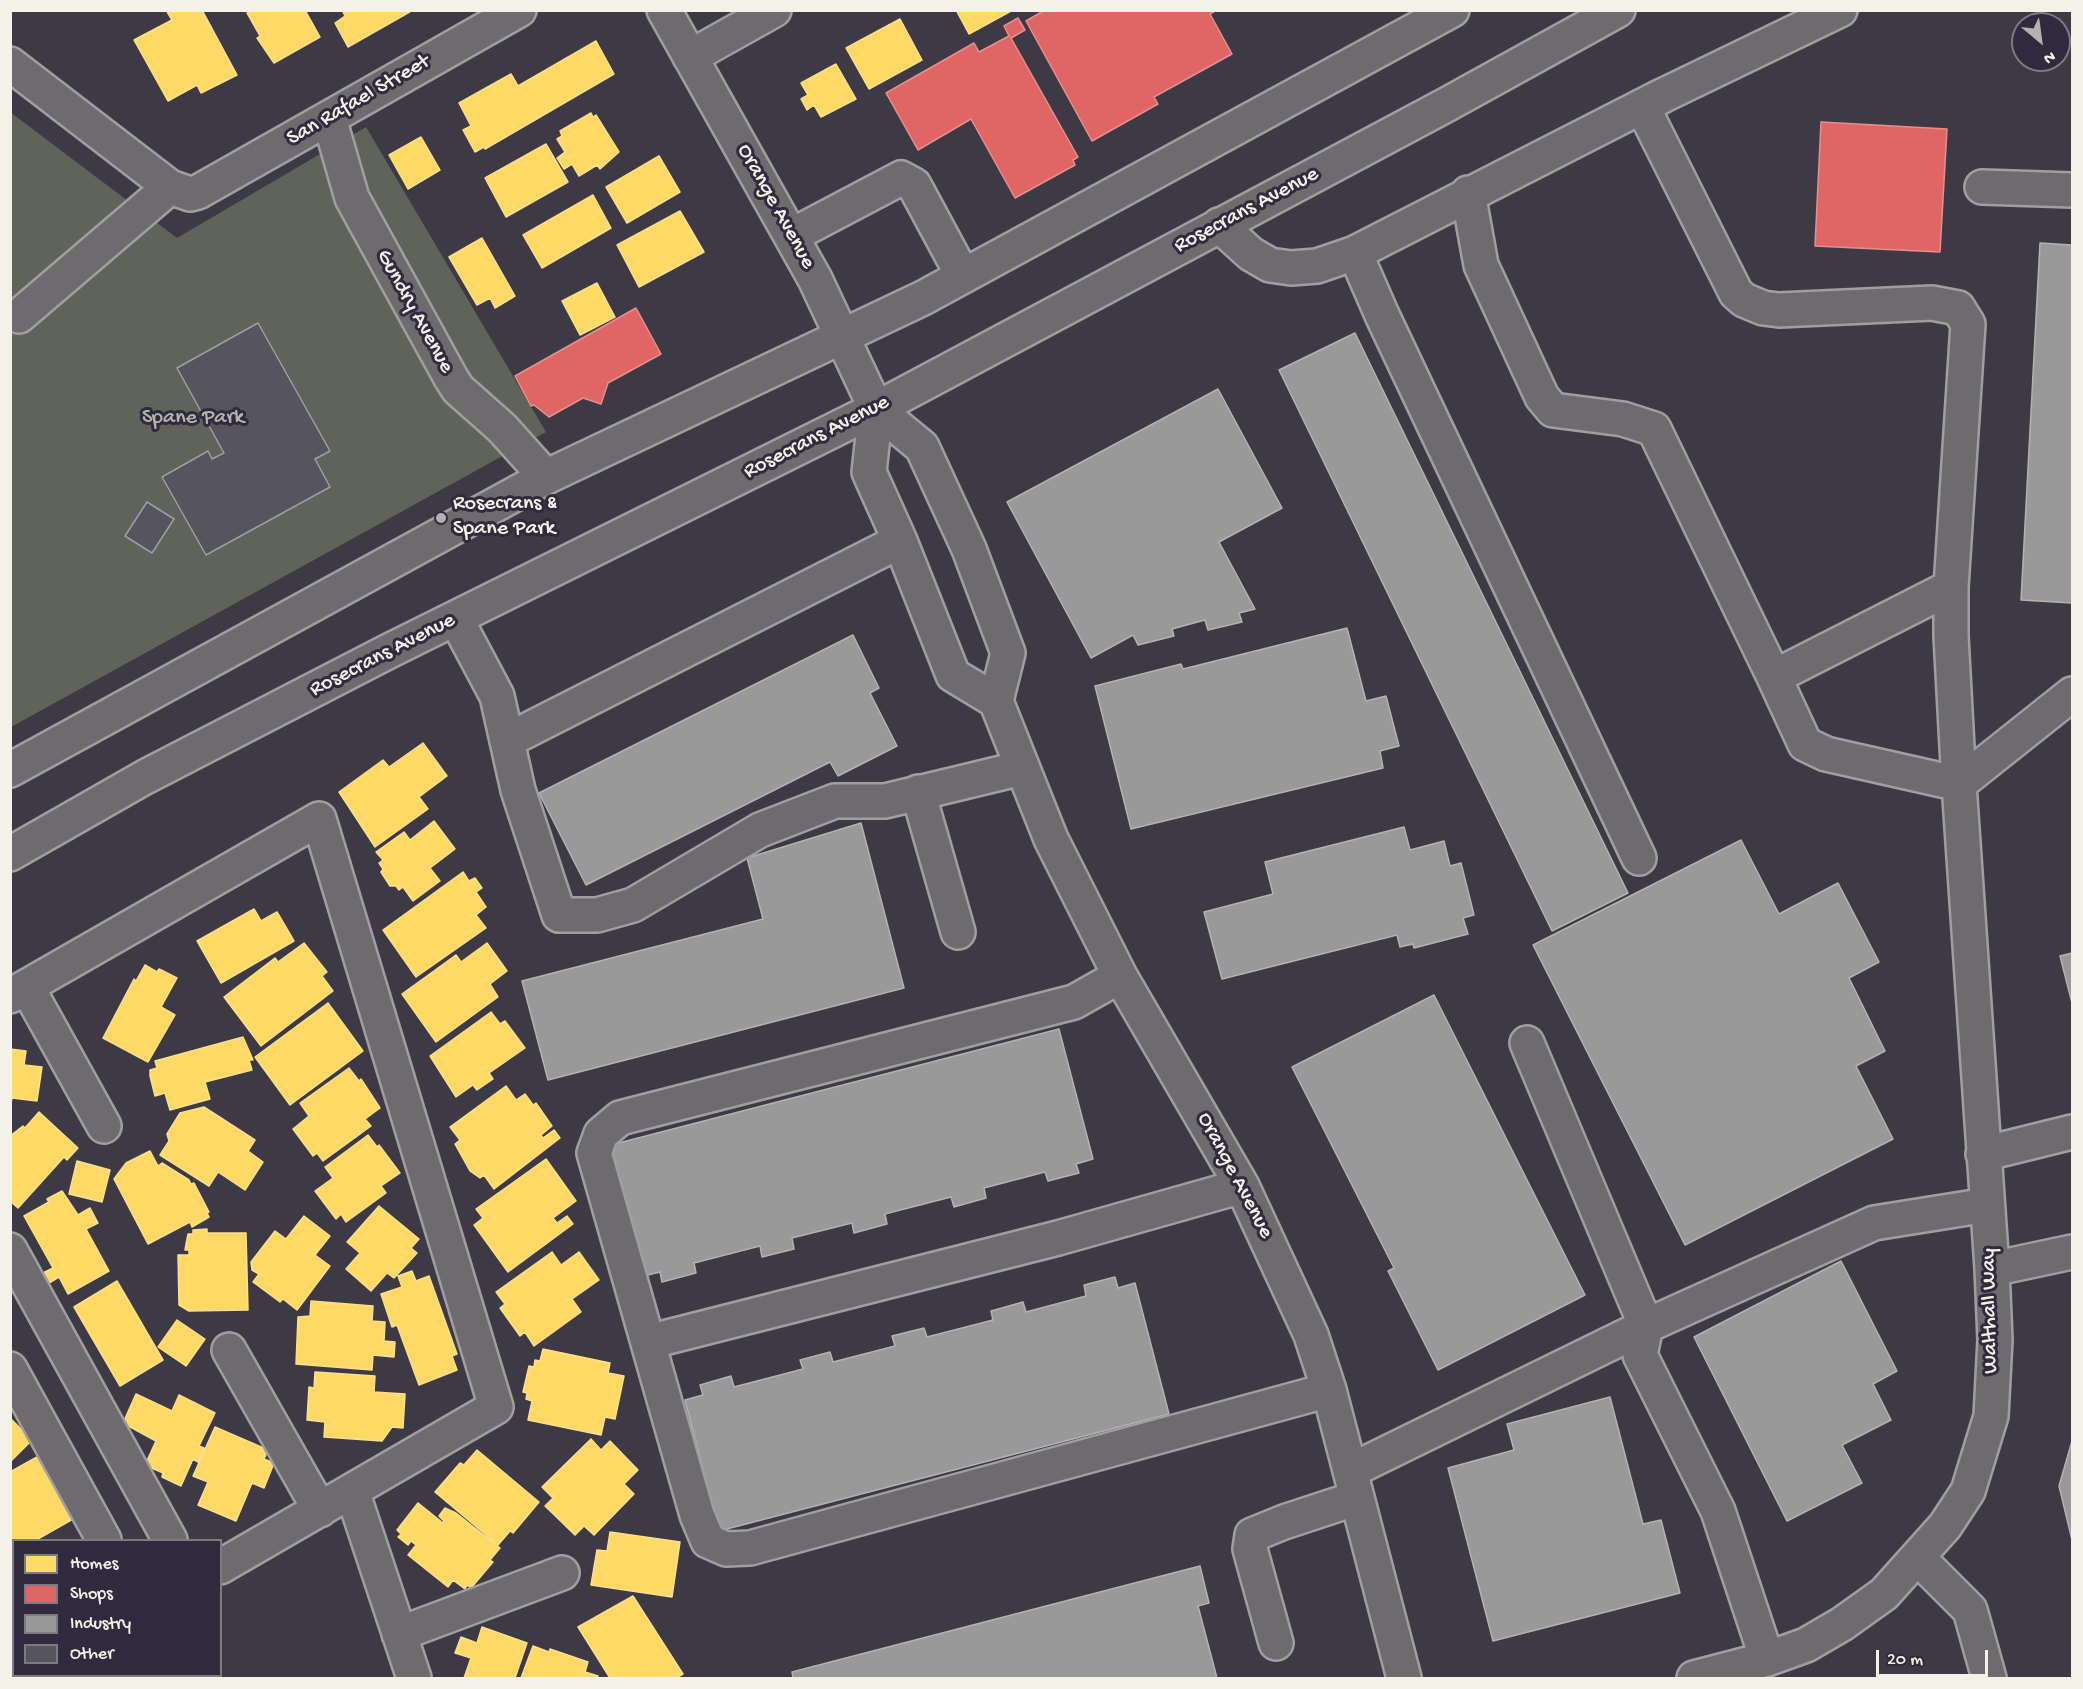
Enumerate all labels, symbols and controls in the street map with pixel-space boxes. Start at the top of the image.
north arrow [2011,12,2071,72]
text: N [2040,46,2058,67]
street label: San Rafael Street [283,49,435,153]
street label: Orange Avenue [730,140,820,274]
street label: Rosecrans Avenue [1170,162,1324,260]
street label: Gundry Avenue [369,245,459,379]
street label: Rosecrans Avenue [740,390,894,486]
park label: Spane Park [142,406,244,432]
place label: Rosecrans & Spane Park [453,492,557,544]
marker: Rosecrans & Spane Park [434,511,448,525]
street label: Rosecrans Avenue [306,608,460,704]
street label: Orange Avenue [1190,1108,1278,1244]
street label: Walthall Way [1977,1248,2005,1374]
legend [12,1539,222,1677]
text: Homes [70,1554,118,1575]
text: Shops [70,1584,113,1605]
text: Industry [70,1614,131,1635]
scale bar [1879,1638,1992,1676]
text: Other [70,1644,114,1665]
text: 20 m [1887,1650,1923,1671]

